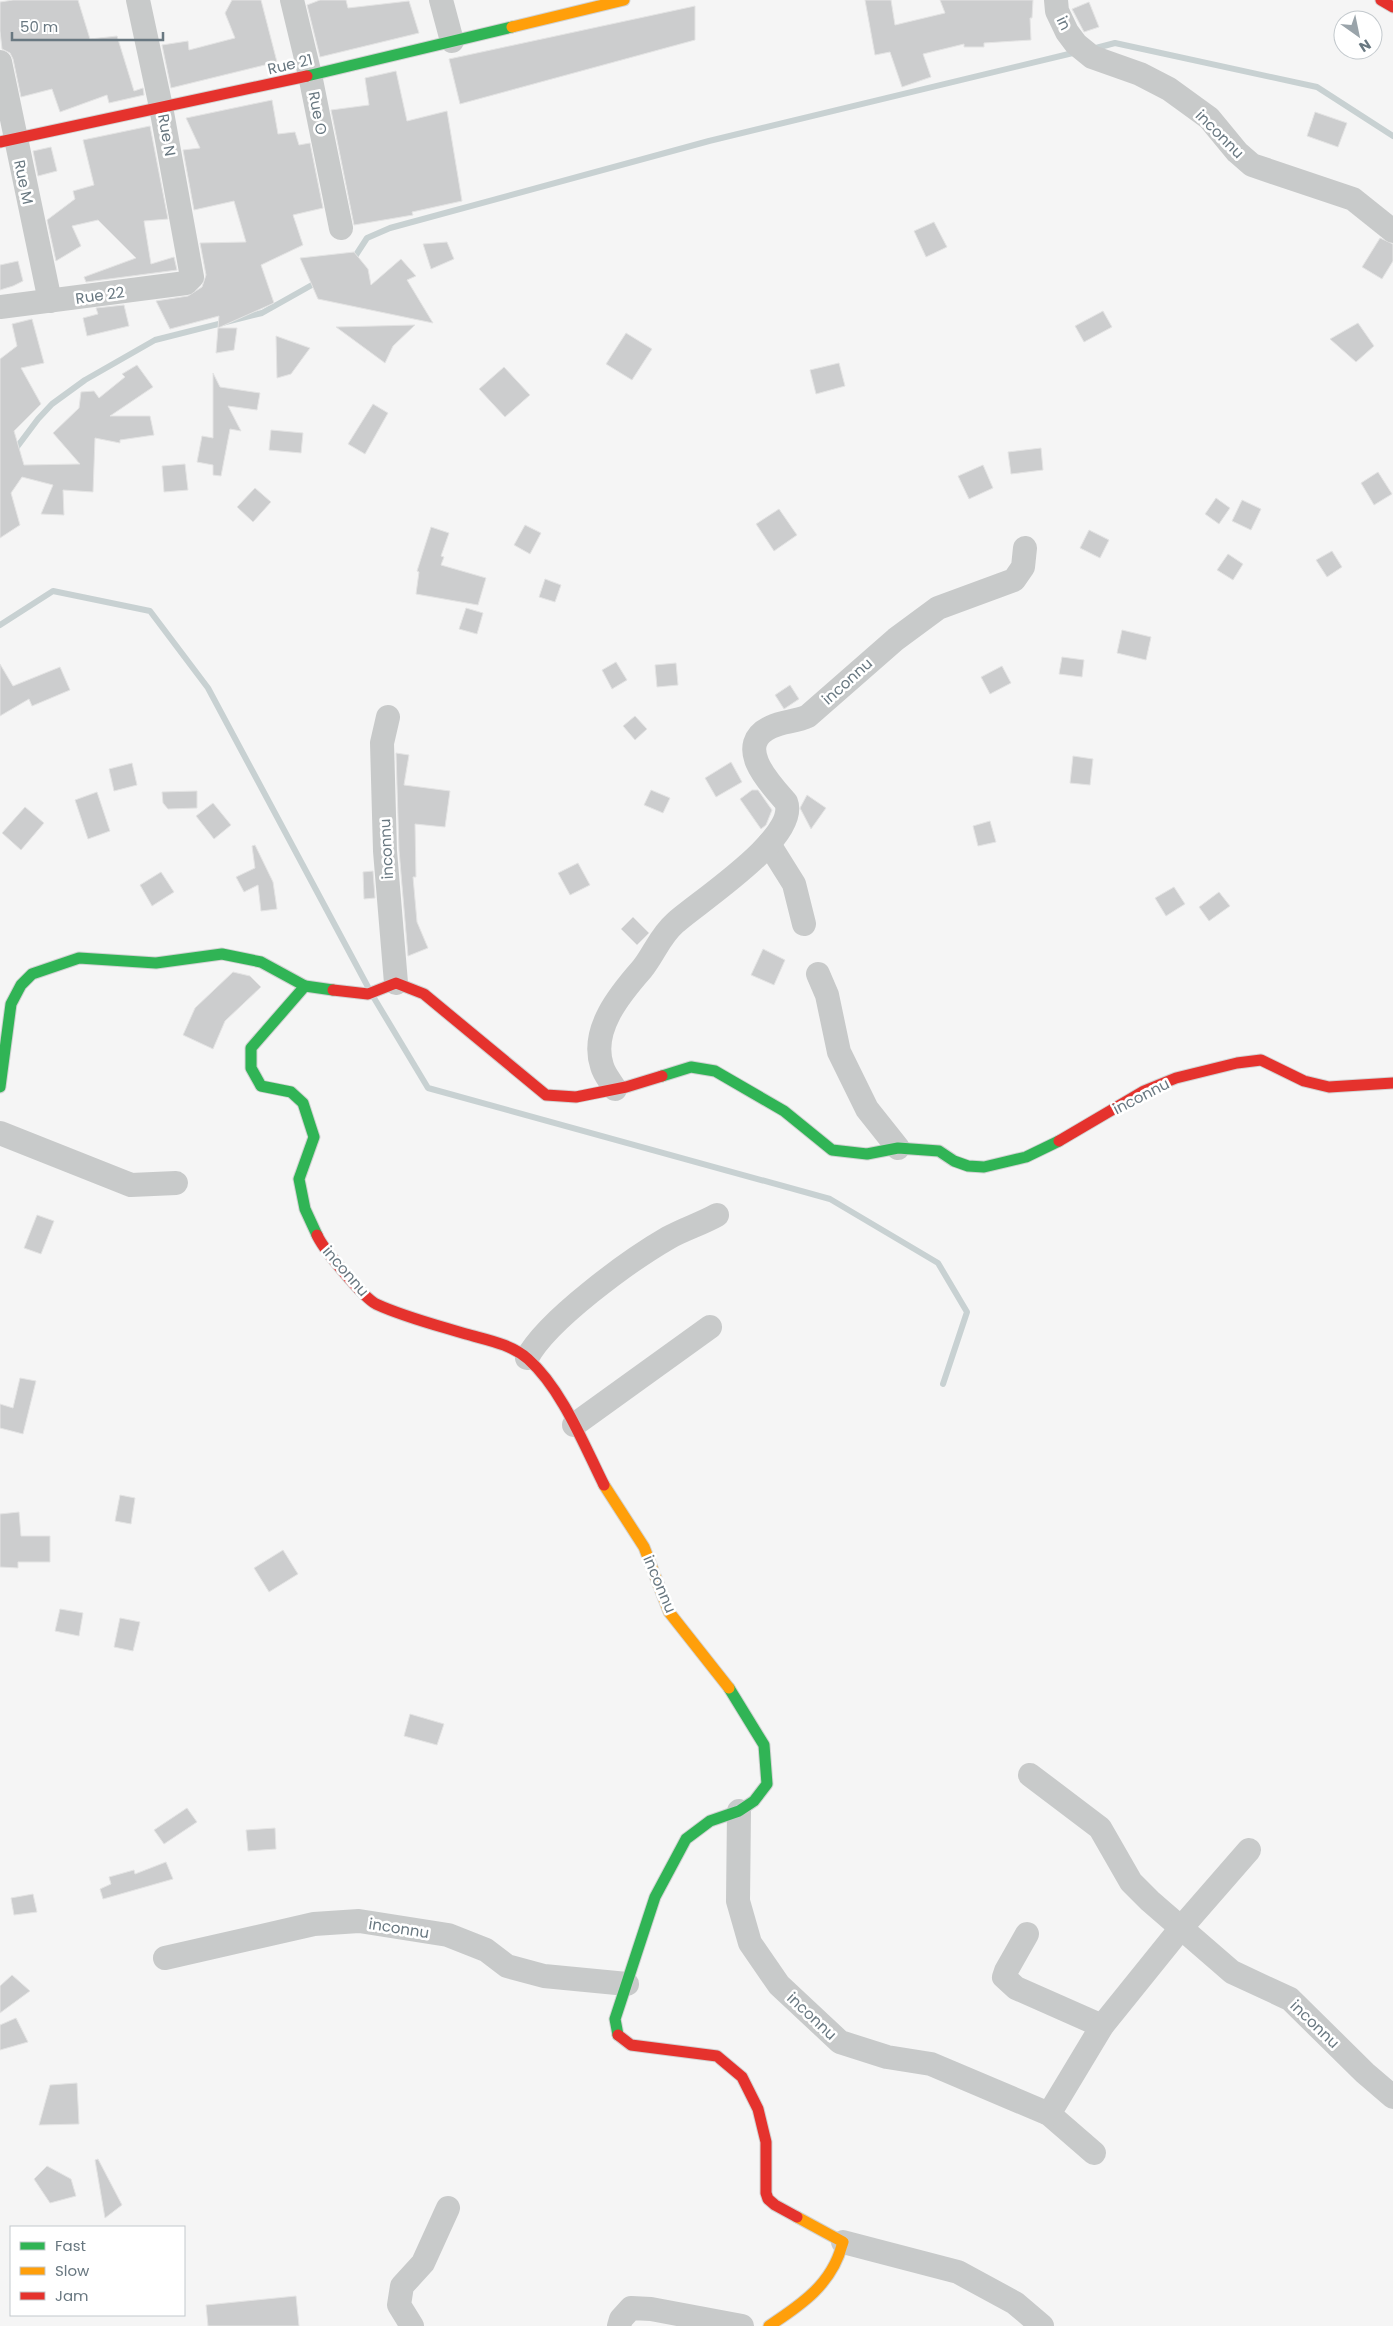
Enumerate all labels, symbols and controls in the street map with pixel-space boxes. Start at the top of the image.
scale bar [12,10,164,42]
north arrow [1333,10,1383,60]
street label: in [1052,12,1076,34]
text: 50 m [20,16,58,37]
text: N [1355,35,1375,57]
street label: Rue 21 [265,49,315,79]
street label: Rue O [304,89,333,137]
street label: inconnu [1191,105,1249,163]
street label: Rue N [153,112,181,158]
street label: Rue M [9,158,39,206]
street label: Rue 22 [74,281,126,309]
street label: inconnu [817,653,877,709]
street label: inconnu [374,818,398,880]
street label: inconnu [1109,1073,1173,1119]
street label: inconnu [318,1241,374,1301]
street label: inconnu [638,1552,682,1616]
street label: inconnu [367,1913,431,1943]
street label: inconnu [783,1988,841,2044]
street label: inconnu [1286,1995,1344,2053]
legend [10,2226,185,2316]
text: Fast [55,2235,86,2256]
text: Slow [55,2260,90,2281]
text: Jam [55,2285,89,2306]

